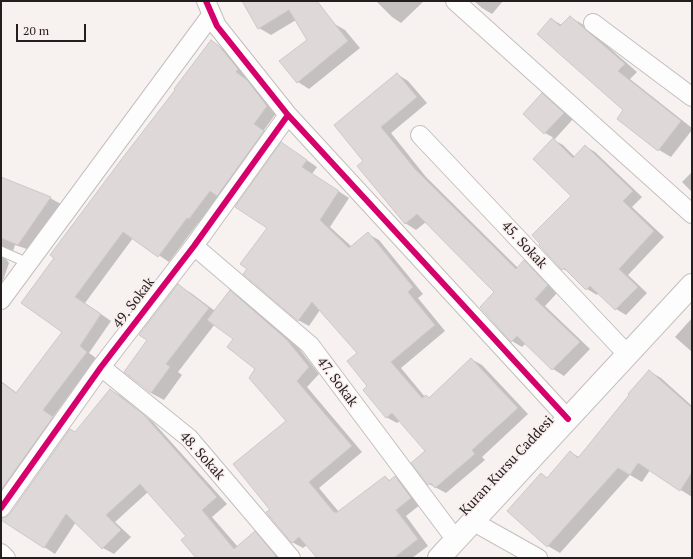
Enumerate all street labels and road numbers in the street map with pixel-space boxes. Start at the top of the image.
street label: 45. Sokak [498,218,550,272]
street label: 49. Sokak [110,274,158,332]
street label: 47. Sokak [313,354,361,410]
street label: Kuran Kursu Caddesi [456,413,558,519]
street label: 48. Sokak [176,428,228,484]

